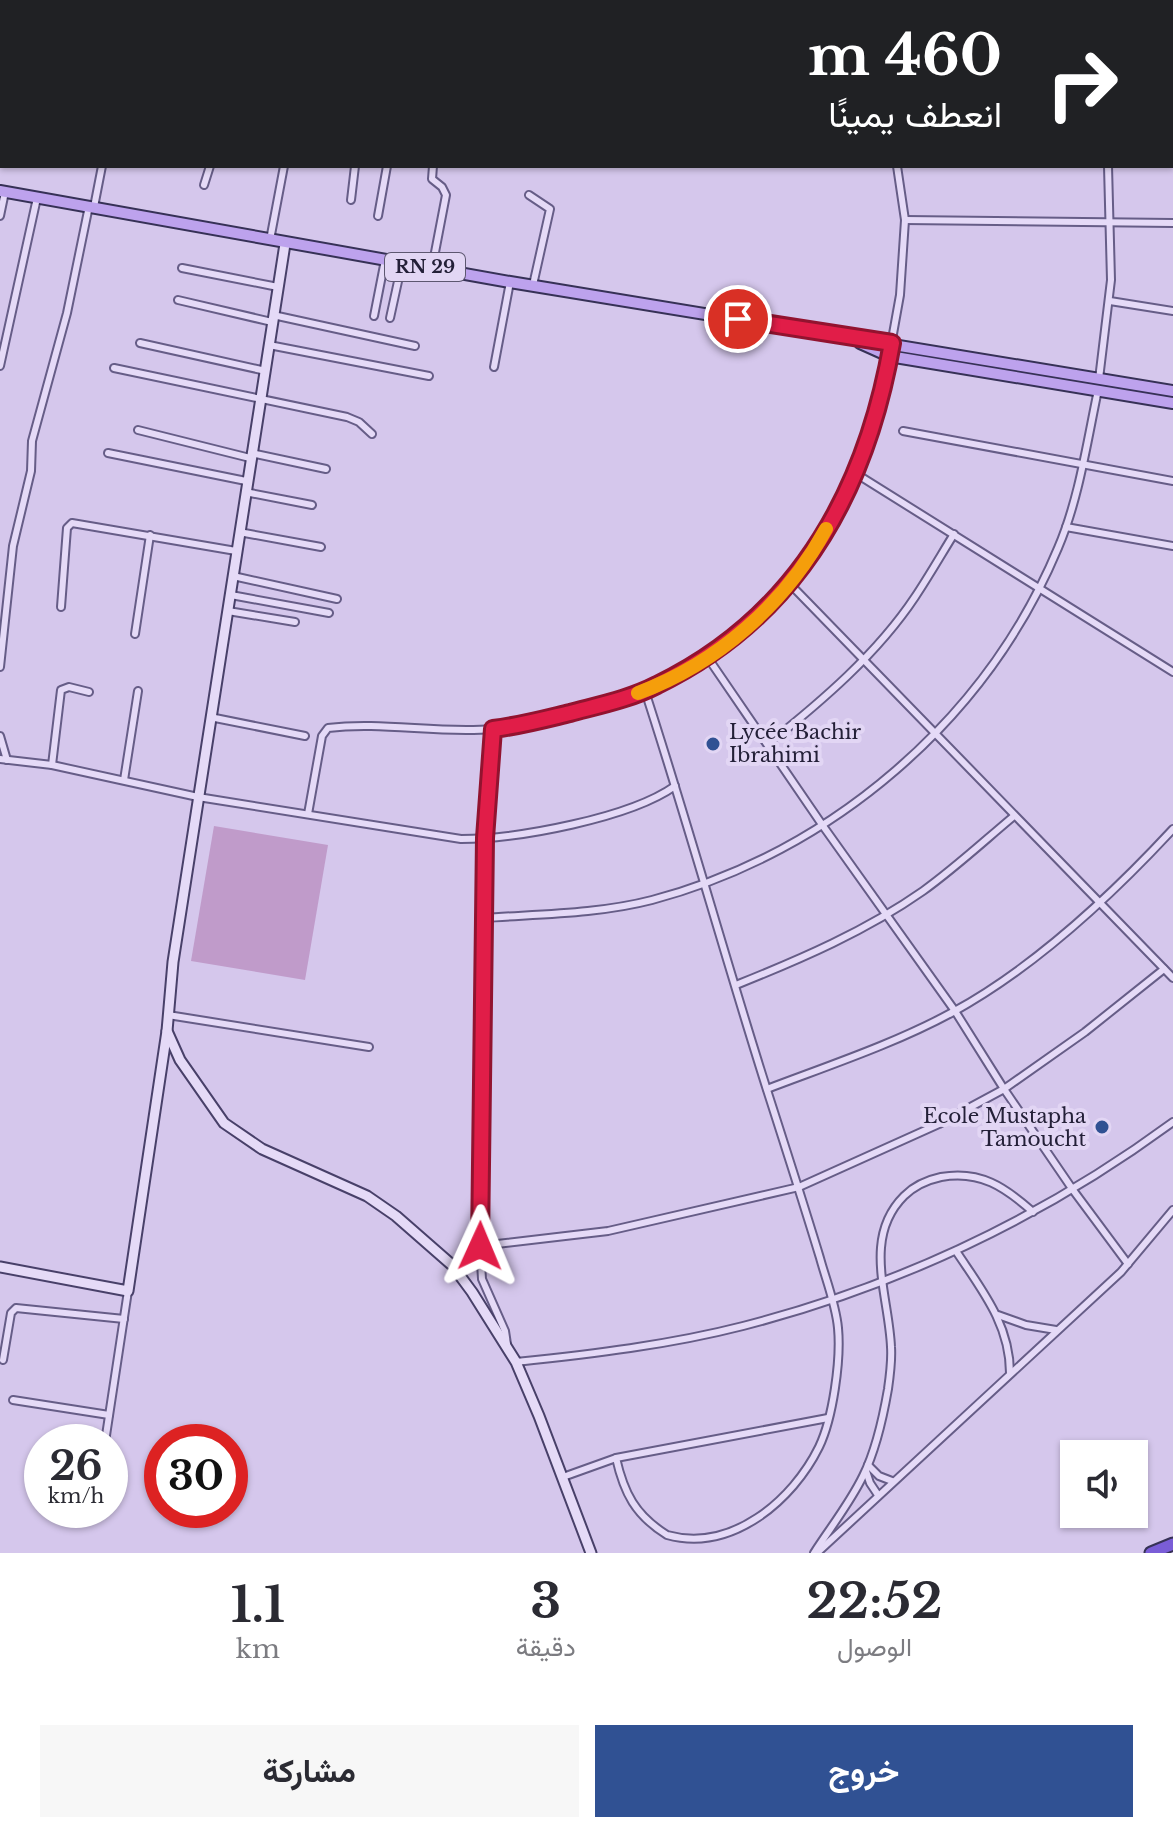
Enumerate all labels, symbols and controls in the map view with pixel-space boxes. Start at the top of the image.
text: 460 m [808,21,1002,90]
icon: right [1030,32,1134,136]
text: انعطف يمينًا [828,92,1002,137]
road number: RN 29 [385,253,465,281]
pin [704,285,772,353]
icon: arrive [716,297,760,341]
place label: Lycée Bachir Ibrahimi [729,720,861,767]
marker: Lycée Bachir Ibrahimi [704,735,722,753]
place label: Ecole Mustapha Tamoucht [923,1104,1087,1151]
marker: Ecole Mustapha Tamoucht [1093,1118,1111,1136]
position arrow [438,1204,522,1288]
speed limit sign: 30 [144,1424,248,1528]
map controls [1060,1440,1148,1528]
button: sound [1060,1440,1148,1528]
text: 26 [50,1441,103,1491]
text: km/h [48,1484,104,1508]
text: 3 [530,1571,561,1631]
text: 22:52 [806,1571,942,1631]
text: 1.1 [231,1575,285,1635]
text: دقيقة [516,1631,576,1663]
text: الوصول [837,1631,912,1663]
text: km [236,1633,280,1665]
button: مشاركة [40,1725,579,1817]
button: خروج [595,1725,1133,1817]

